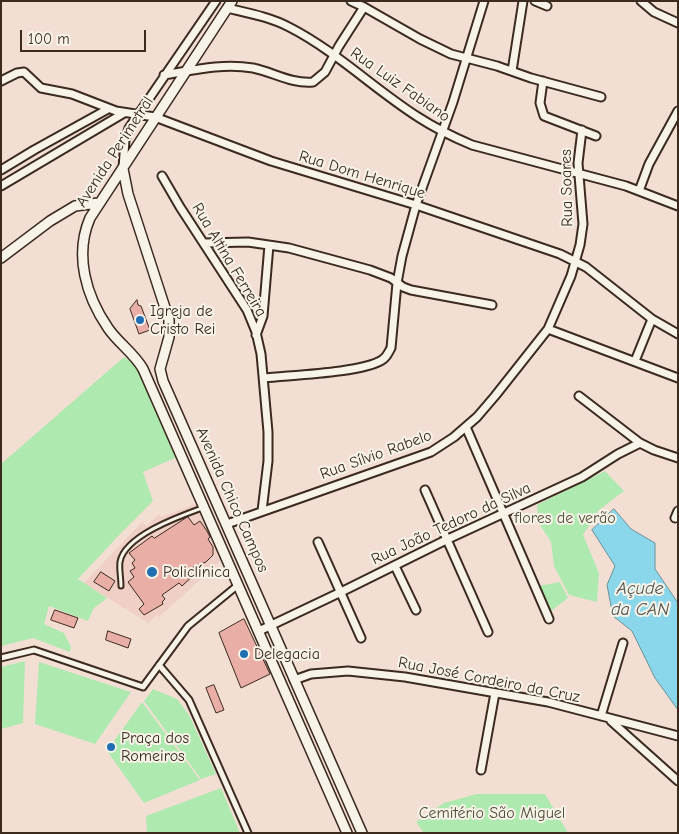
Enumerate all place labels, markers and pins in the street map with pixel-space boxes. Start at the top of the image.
place label: Igreja de Cristo Rei [150,301,215,339]
marker: Igreja de Cristo Rei [134,314,146,326]
place label: Policlínica [163,562,230,582]
marker: Policlínica [145,565,159,579]
place label: Delegacia [254,644,320,664]
marker: Delegacia [238,648,250,660]
place label: Praça dos Romeiros [121,728,189,766]
marker: Praça dos Romeiros [105,741,117,753]

